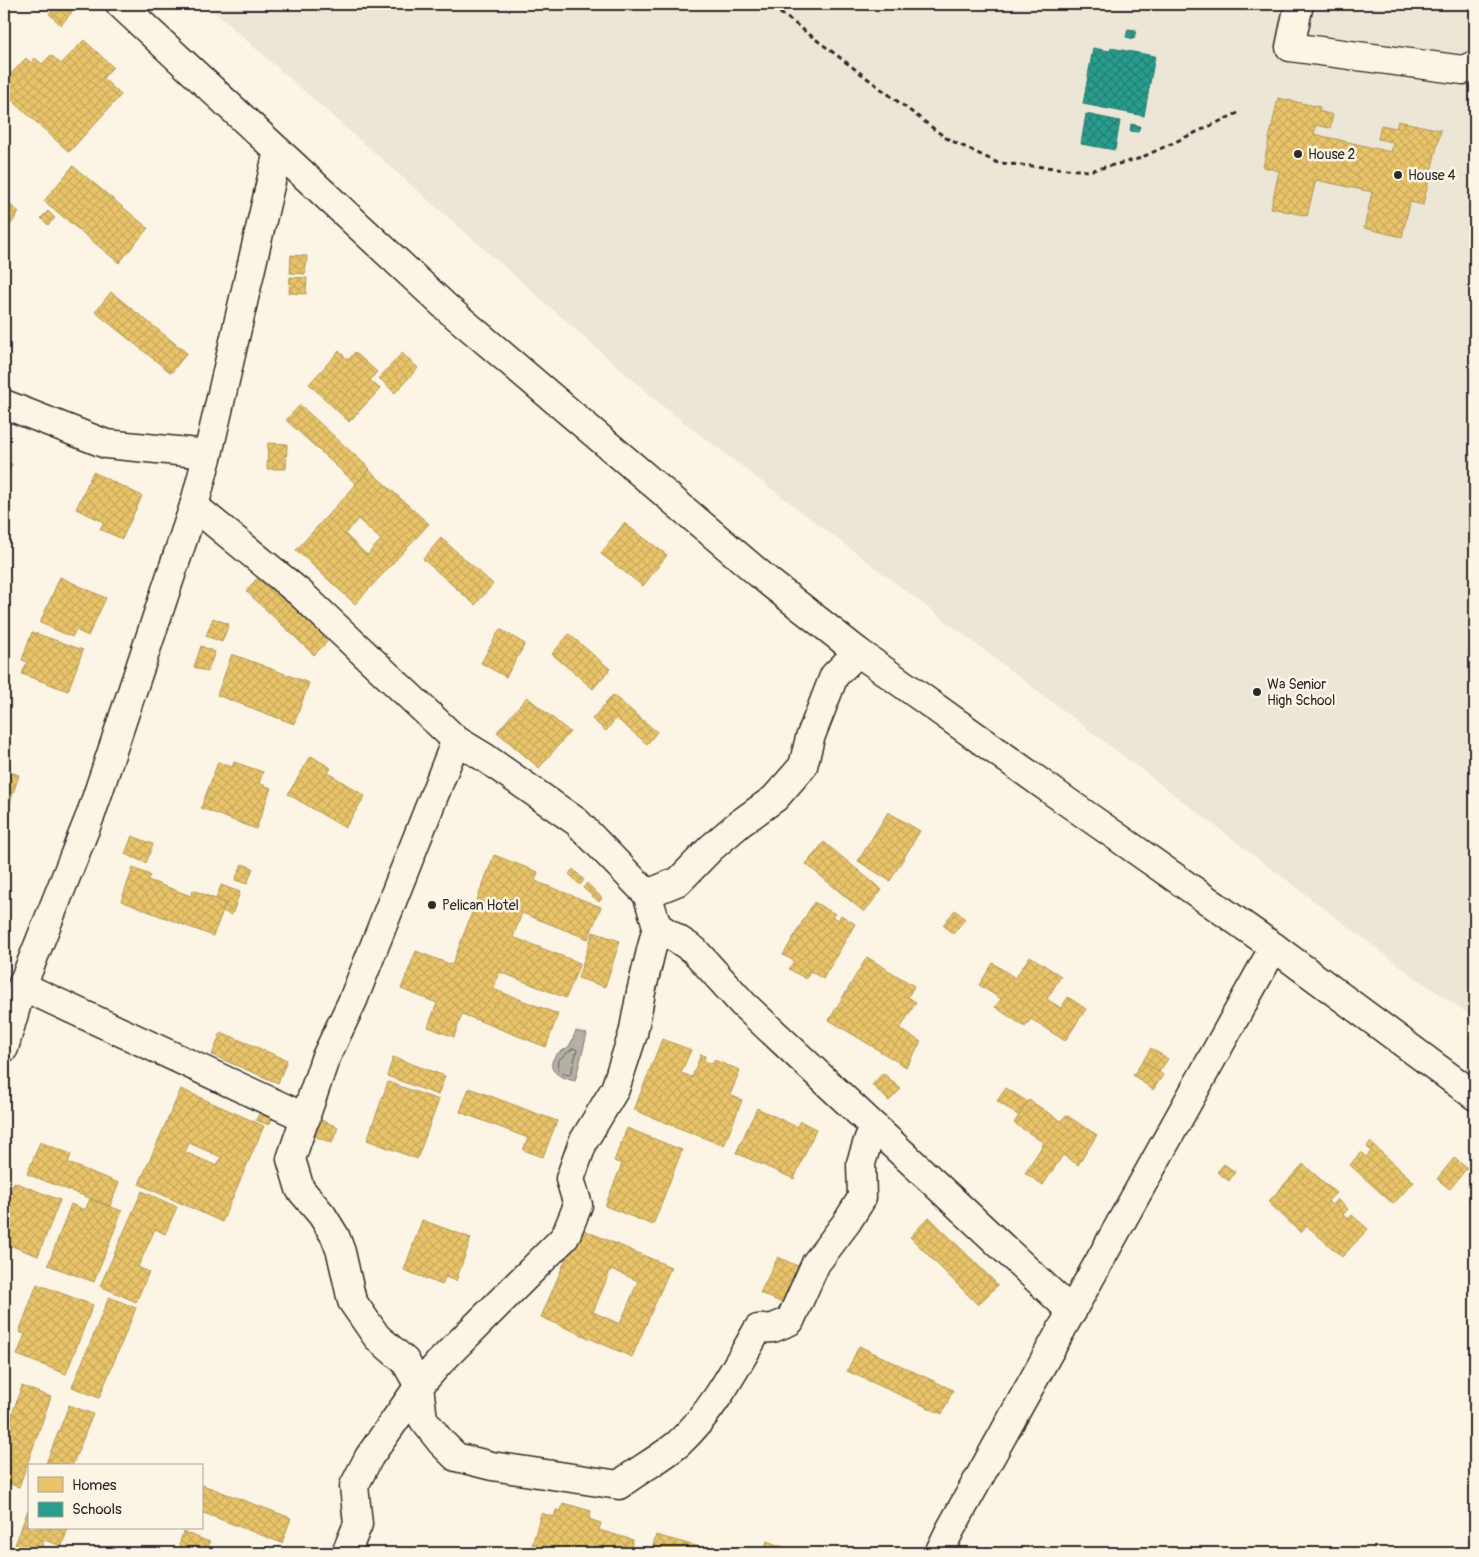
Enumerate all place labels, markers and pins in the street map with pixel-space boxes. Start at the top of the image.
place label: House 2 [1308,146,1356,163]
marker: House 2 [1292,148,1304,160]
place label: House 4 [1408,167,1456,184]
marker: House 4 [1392,169,1404,181]
place label: Wa Senior High School [1267,676,1335,709]
marker: Wa Senior High School [1251,686,1263,698]
place label: Pelican Hotel [442,897,519,914]
marker: Pelican Hotel [426,899,438,911]

